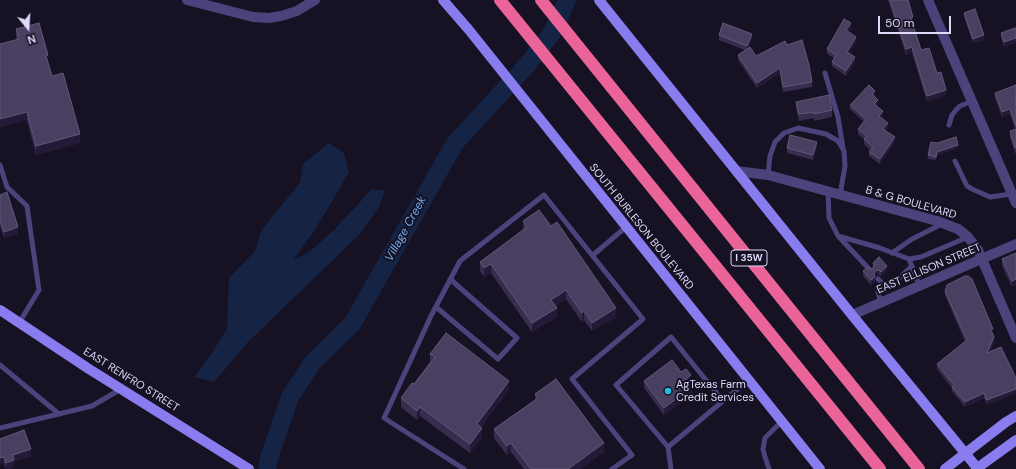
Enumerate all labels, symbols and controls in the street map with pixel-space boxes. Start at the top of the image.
north arrow [8,8,48,48]
scale bar [880,8,953,34]
text: 50 m [885,15,914,31]
text: N [26,32,38,47]
street label: SOUTH BURLESON BOULEVARD [586,161,696,293]
street label: B & G BOULEVARD [864,184,958,222]
water label: Village Creek [382,194,430,264]
street label: EAST ELLISON STREET [875,241,983,297]
road number: I 35W [731,250,767,266]
street label: EAST RENFRO STREET [81,345,181,415]
place label: AgTexas Farm Credit Services [676,378,754,404]
marker: AgTexas Farm Credit Services [663,386,673,396]

